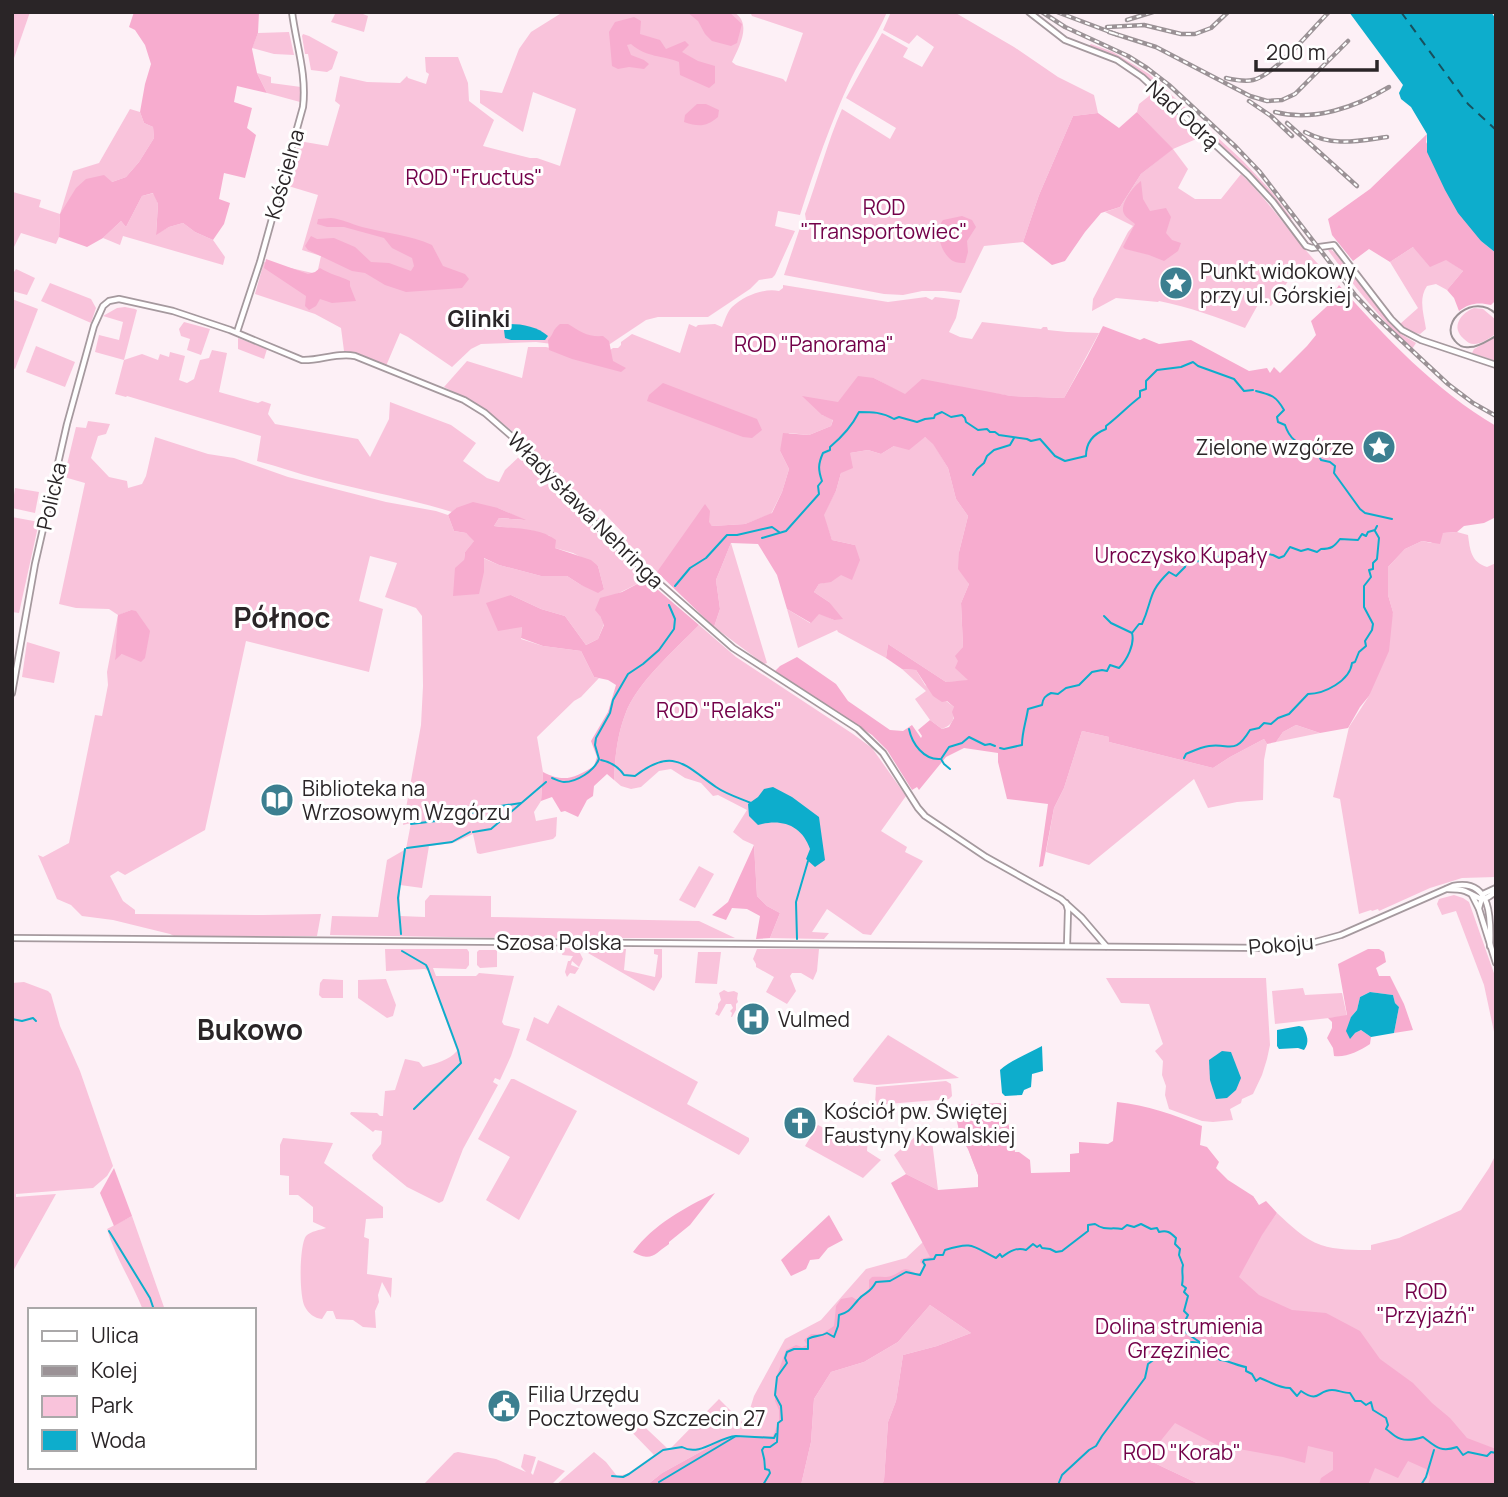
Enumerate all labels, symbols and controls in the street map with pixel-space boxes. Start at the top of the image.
scale bar [1256,28,1377,72]
text: 200 m [1266,38,1326,66]
street label: Nad Odrą [1141,74,1225,154]
street label: Kościelna [258,126,310,222]
park label: ROD "Fructus" [406,163,542,191]
park label: ROD "Transportowiec" [800,193,968,245]
place label: Punkt widokowy przy ul. Górskiej [1200,257,1356,309]
place icon: Punkt widokowy przy ul. Górskiej [1157,264,1195,302]
district label: Glinki [448,302,510,334]
park label: ROD "Panorama" [734,330,894,358]
street label: Władysława Nehringa [502,426,670,594]
place icon: Zielone wzgórze [1360,428,1398,466]
place label: Zielone wzgórze [1196,433,1354,461]
street label: Policka [30,459,72,533]
park label: Uroczysko Kupały [1094,541,1268,569]
district label: Północ [234,598,330,636]
park label: ROD "Relaks" [656,696,782,724]
place label: Biblioteka na Wrzosowym Wzgórzu [302,774,510,826]
library icon: Biblioteka na Wrzosowym Wzgórzu [258,781,296,819]
street label: Pokoju [1247,927,1315,961]
street label: Szosa Polska [496,928,622,956]
hospital icon: Vulmed [734,1000,772,1038]
place label: Vulmed [778,1005,850,1033]
district label: Bukowo [197,1010,303,1048]
place label: Kościół pw. Świętej Faustyny Kowalskiej [824,1097,1015,1149]
church icon: Kościół pw. Świętej Faustyny Kowalskiej [781,1104,819,1142]
park label: ROD "Przyjaźń" [1376,1277,1476,1329]
legend [28,1308,256,1469]
park label: Dolina strumienia Grzęziniec [1095,1312,1263,1364]
text: Ulica [91,1321,139,1349]
text: Kolej [91,1356,137,1384]
place label: Filia Urzędu Pocztowego Szczecin 27 [528,1380,766,1432]
public building icon: Filia Urzędu Pocztowego Szczecin 27 [485,1387,523,1425]
text: Park [91,1391,133,1419]
text: Woda [91,1426,146,1454]
park label: ROD "Korab" [1123,1438,1241,1466]

